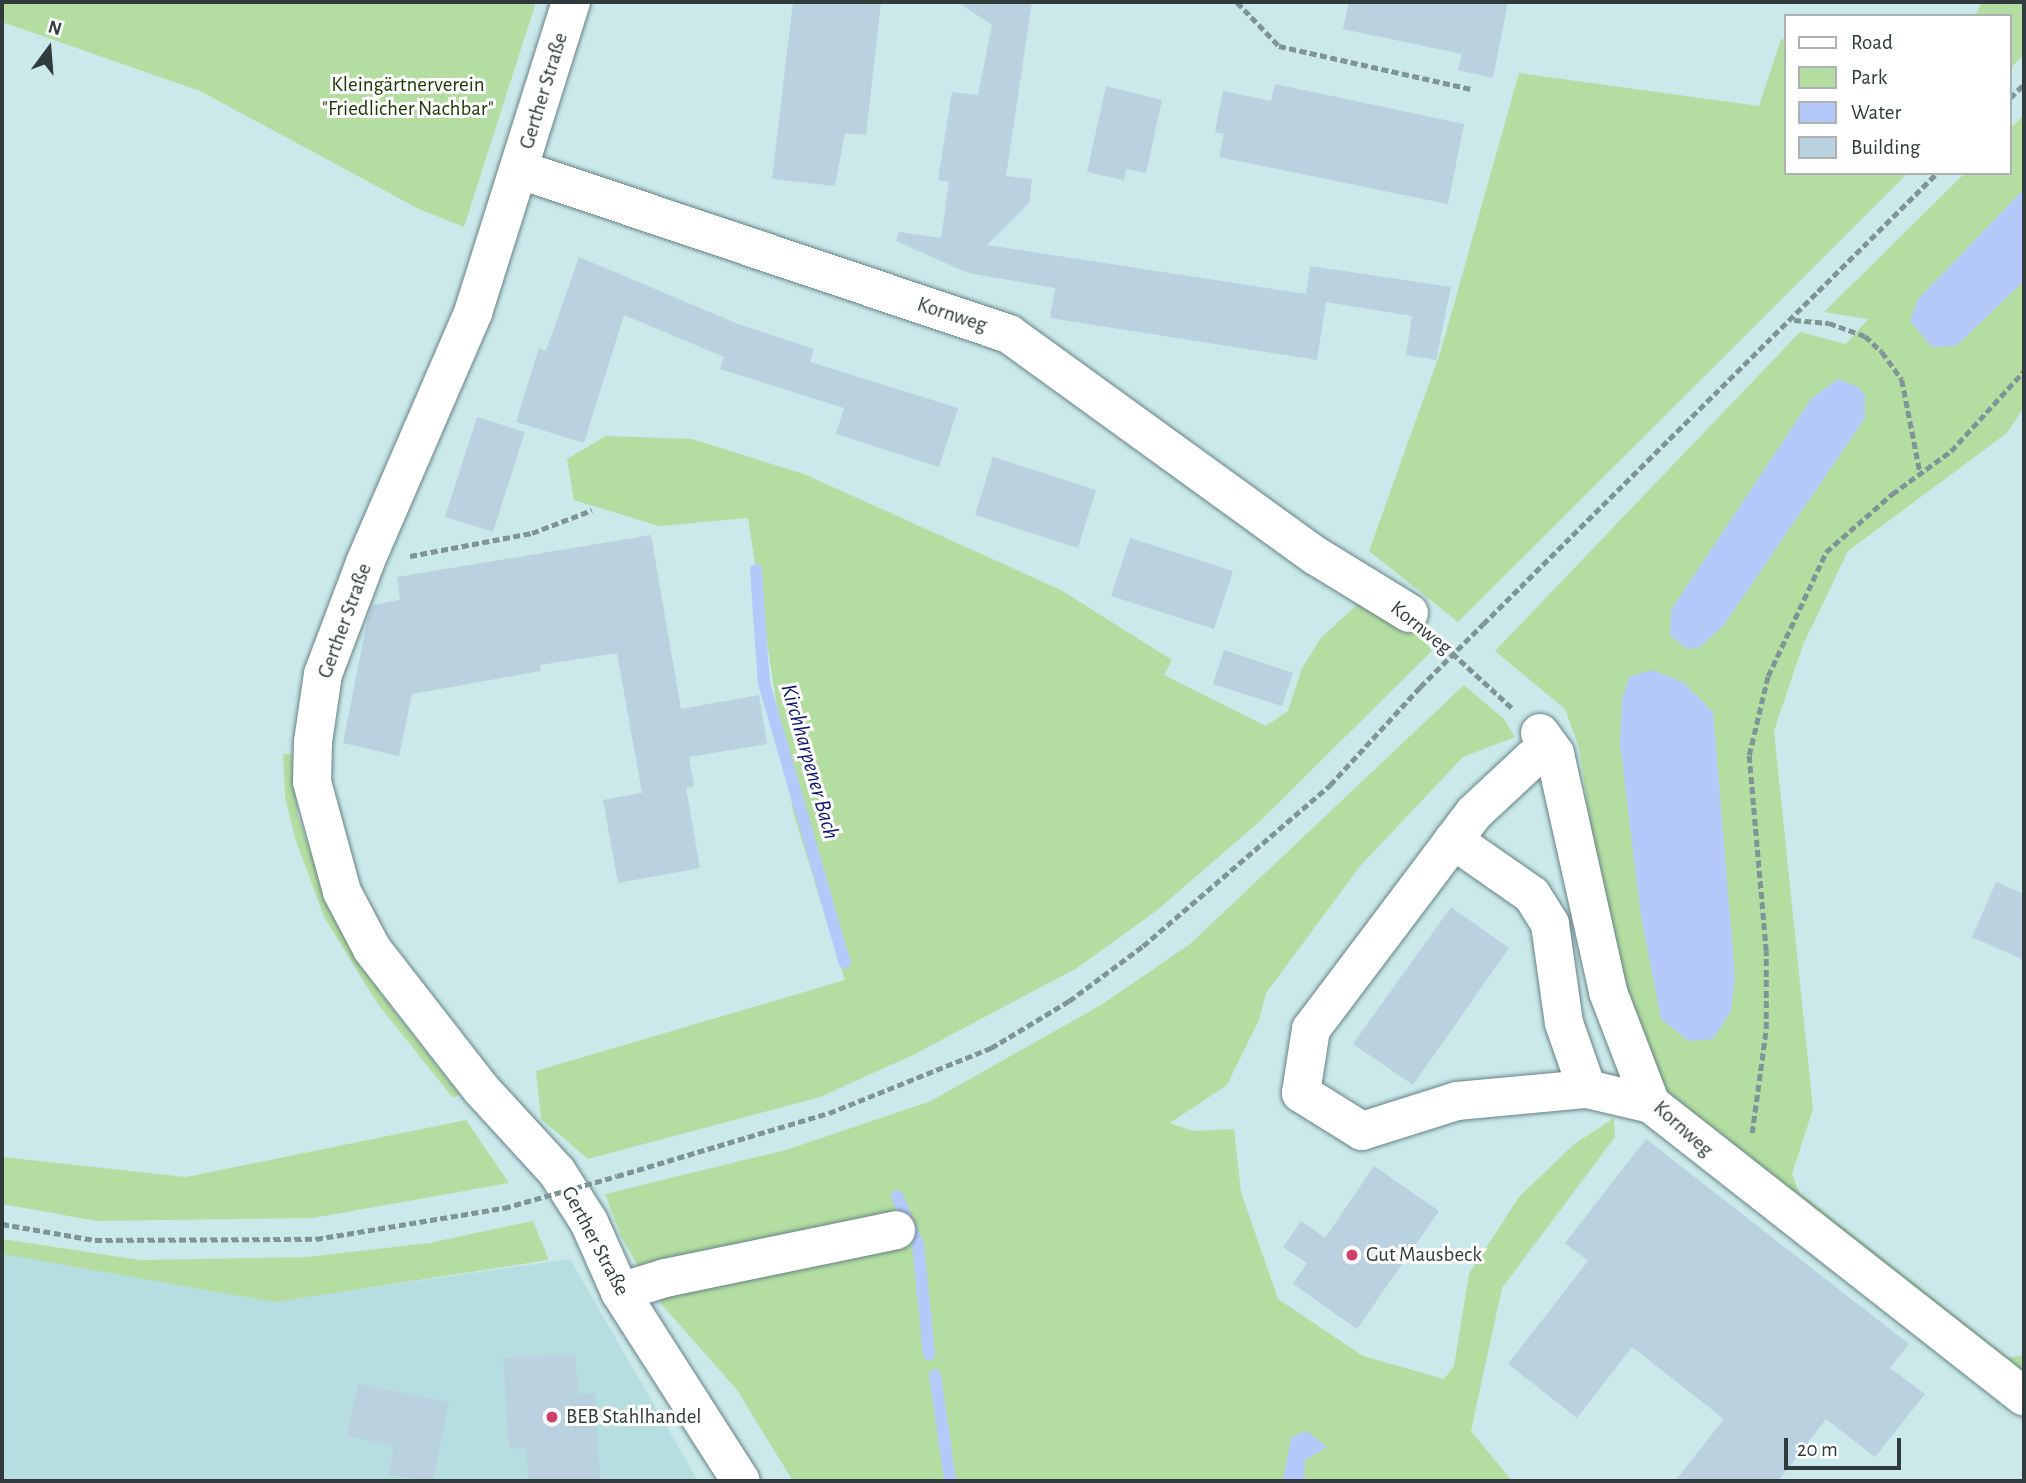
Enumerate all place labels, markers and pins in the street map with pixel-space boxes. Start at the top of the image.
place label: Gut Mausbeck [1366,1242,1482,1268]
marker: Gut Mausbeck [1344,1247,1360,1263]
place label: BEB Stahlhandel [566,1404,702,1430]
marker: BEB Stahlhandel [544,1409,560,1425]

